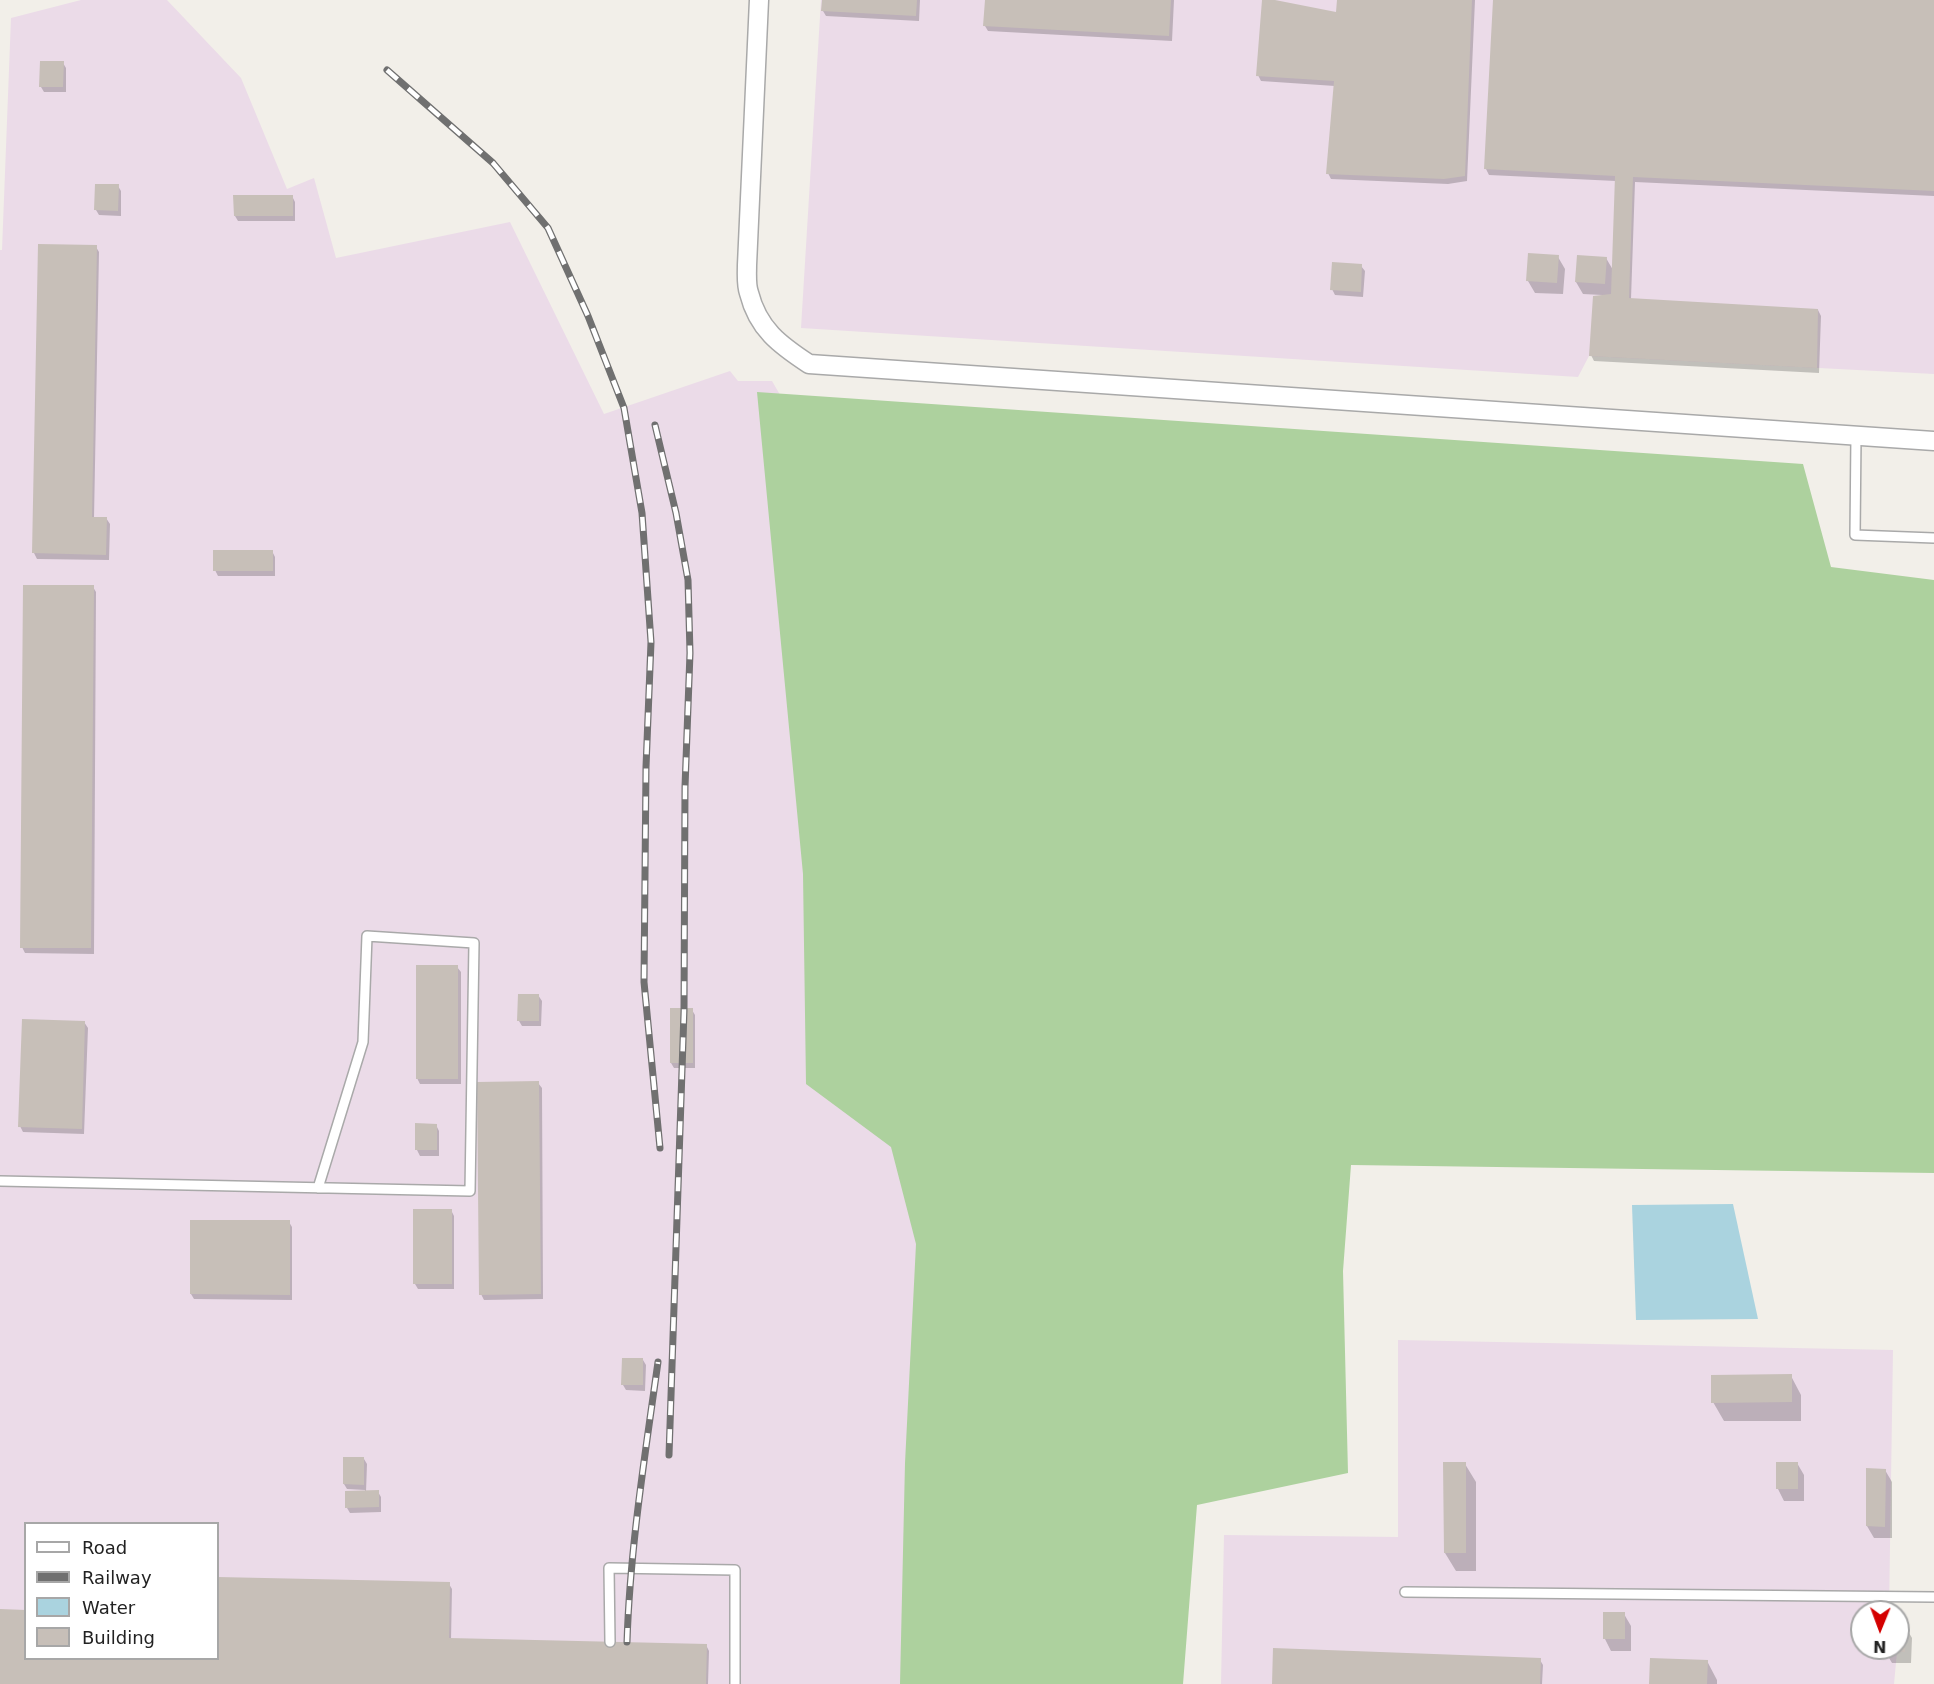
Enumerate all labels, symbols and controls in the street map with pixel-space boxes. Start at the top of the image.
legend [24,1522,219,1660]
text: Road [82,1537,127,1558]
text: Railway [82,1567,152,1588]
text: Water [82,1597,135,1618]
north arrow [1850,1600,1910,1660]
text: Building [82,1627,155,1648]
text: N [1873,1637,1887,1656]

